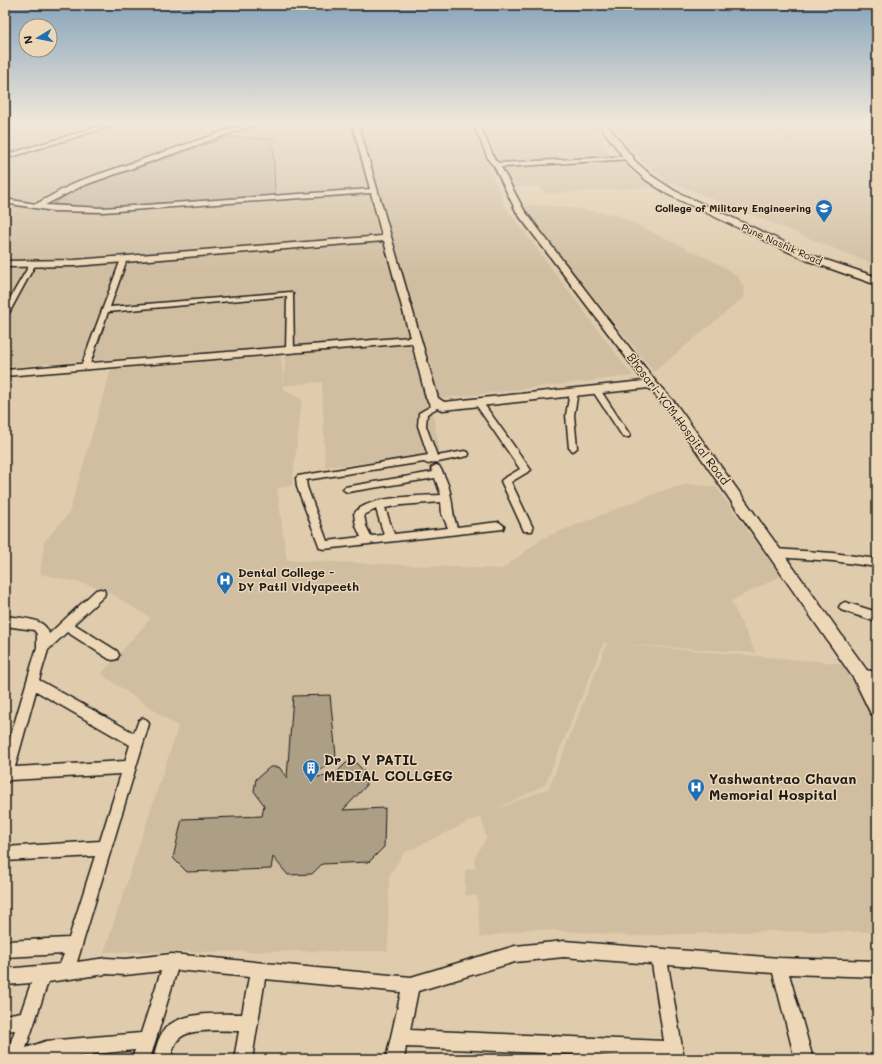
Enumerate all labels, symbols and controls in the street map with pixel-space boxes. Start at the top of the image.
north arrow [18,18,58,58]
text: N [20,34,36,45]
school or university icon: College of Military Engineering [814,198,834,223]
place label: College of Military Engineering [655,201,811,215]
street label: Pune Nashik Road [739,220,825,268]
street label: Bhosari-YCM Hospital Road [624,349,734,488]
place label: Dental College - DY Patil Vidyapeeth [238,564,359,594]
hospital icon: Dental College - DY Patil Vidyapeeth [215,570,235,595]
place label: Dr D Y PATIL MEDIAL COLLGEG [324,750,453,785]
building icon: Dr D Y PATIL MEDIAL COLLGEG [301,758,321,783]
place label: Yashwantrao Chavan Memorial Hospital [709,769,856,804]
hospital icon: Yashwantrao Chavan Memorial Hospital [686,777,706,802]

